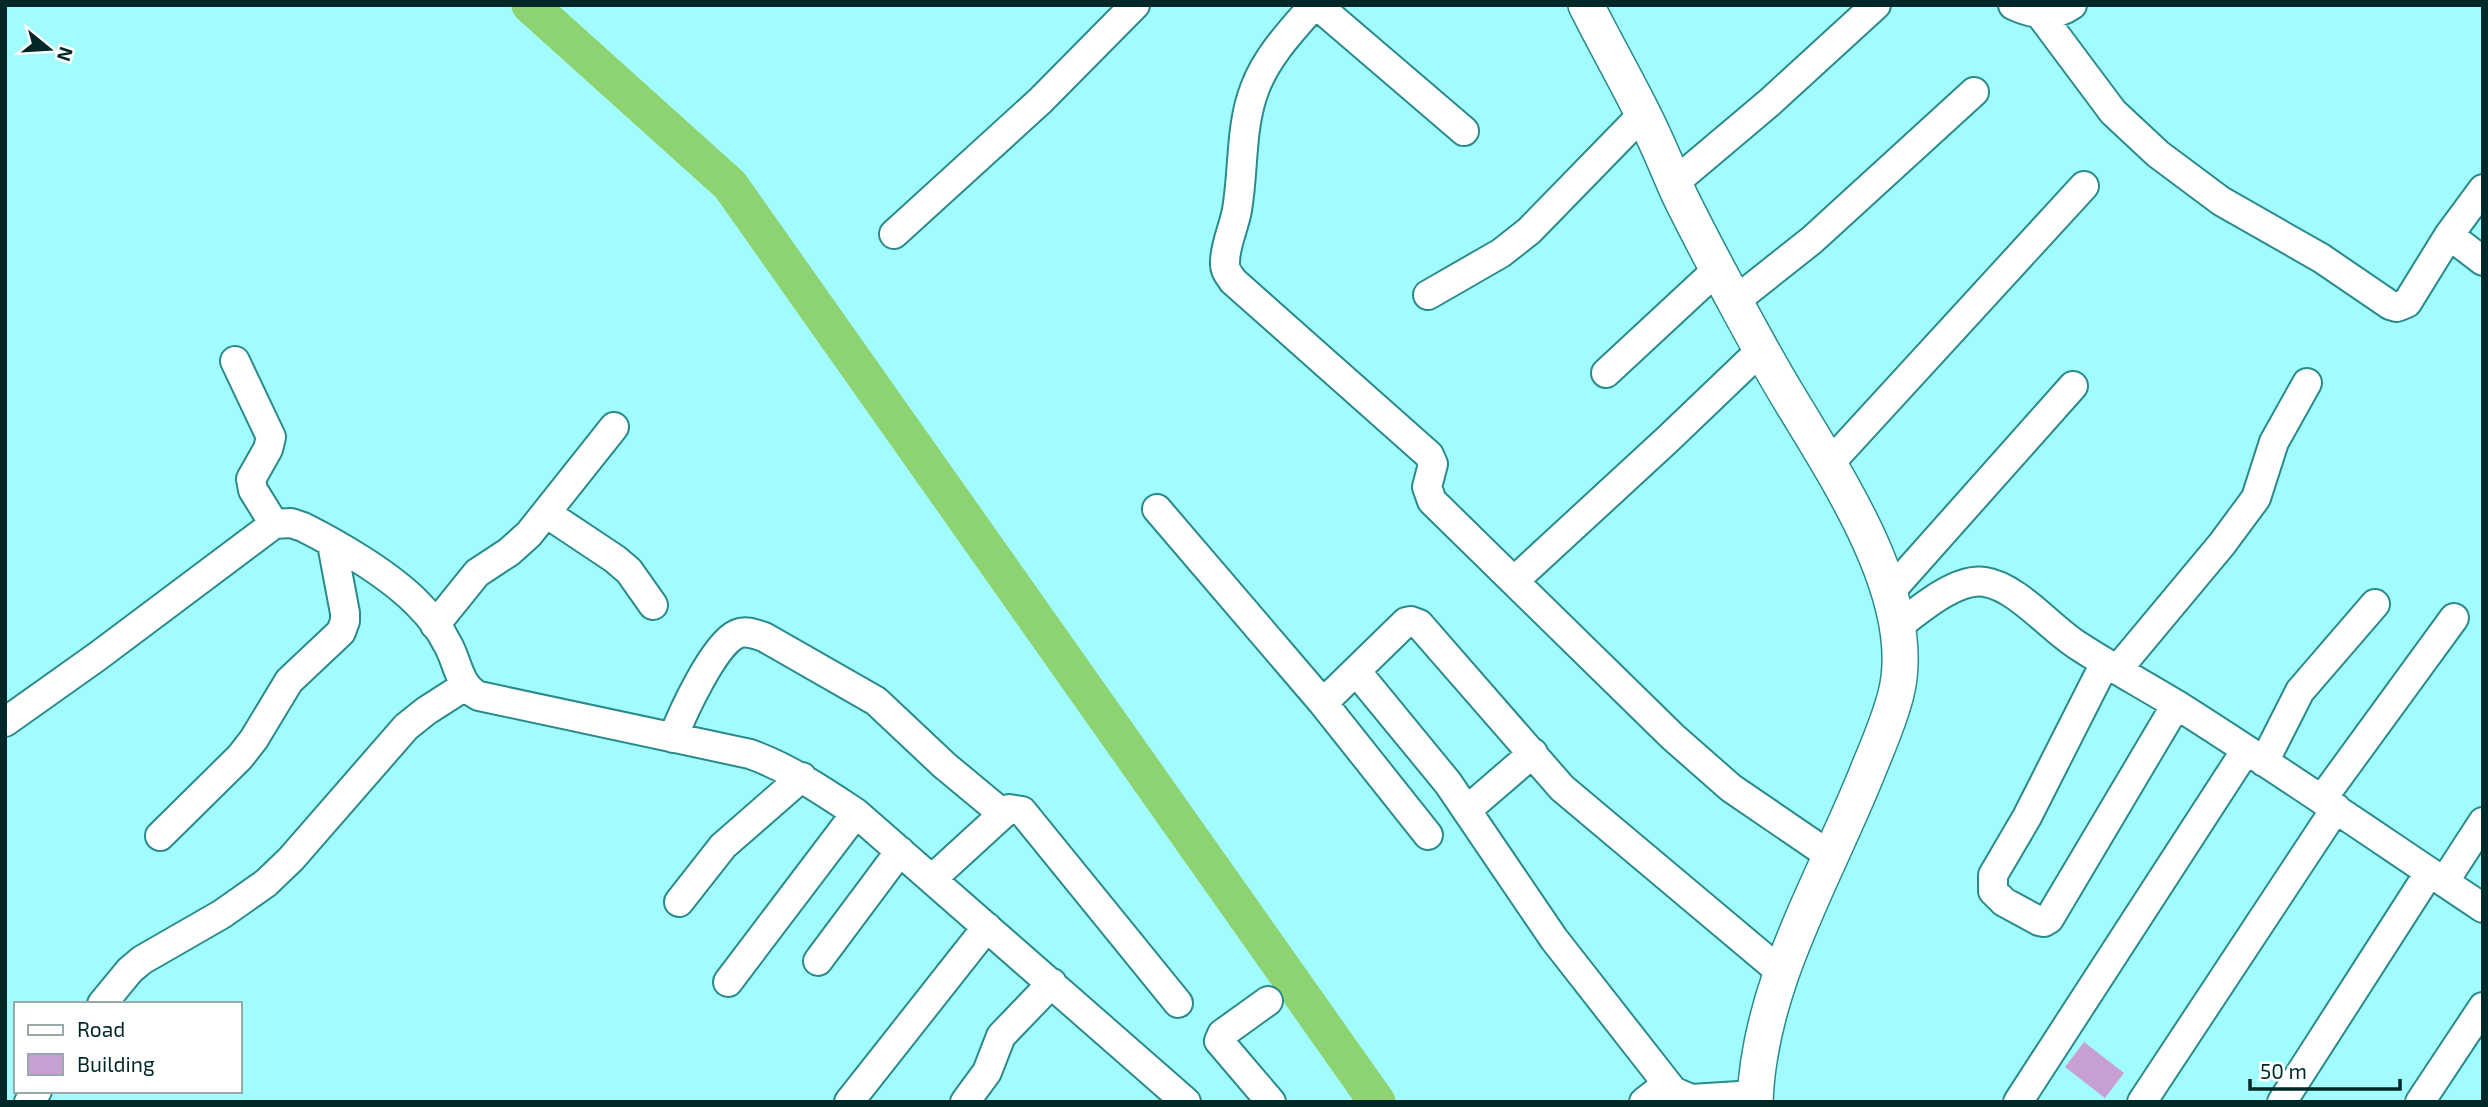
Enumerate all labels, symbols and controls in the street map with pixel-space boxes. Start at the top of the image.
north arrow [14,14,84,84]
text: N [53,44,79,64]
legend [14,1002,242,1093]
text: Road [77,1016,125,1041]
scale bar [2250,1048,2400,1092]
text: Building [77,1051,155,1076]
text: 50 m [2260,1058,2307,1083]

